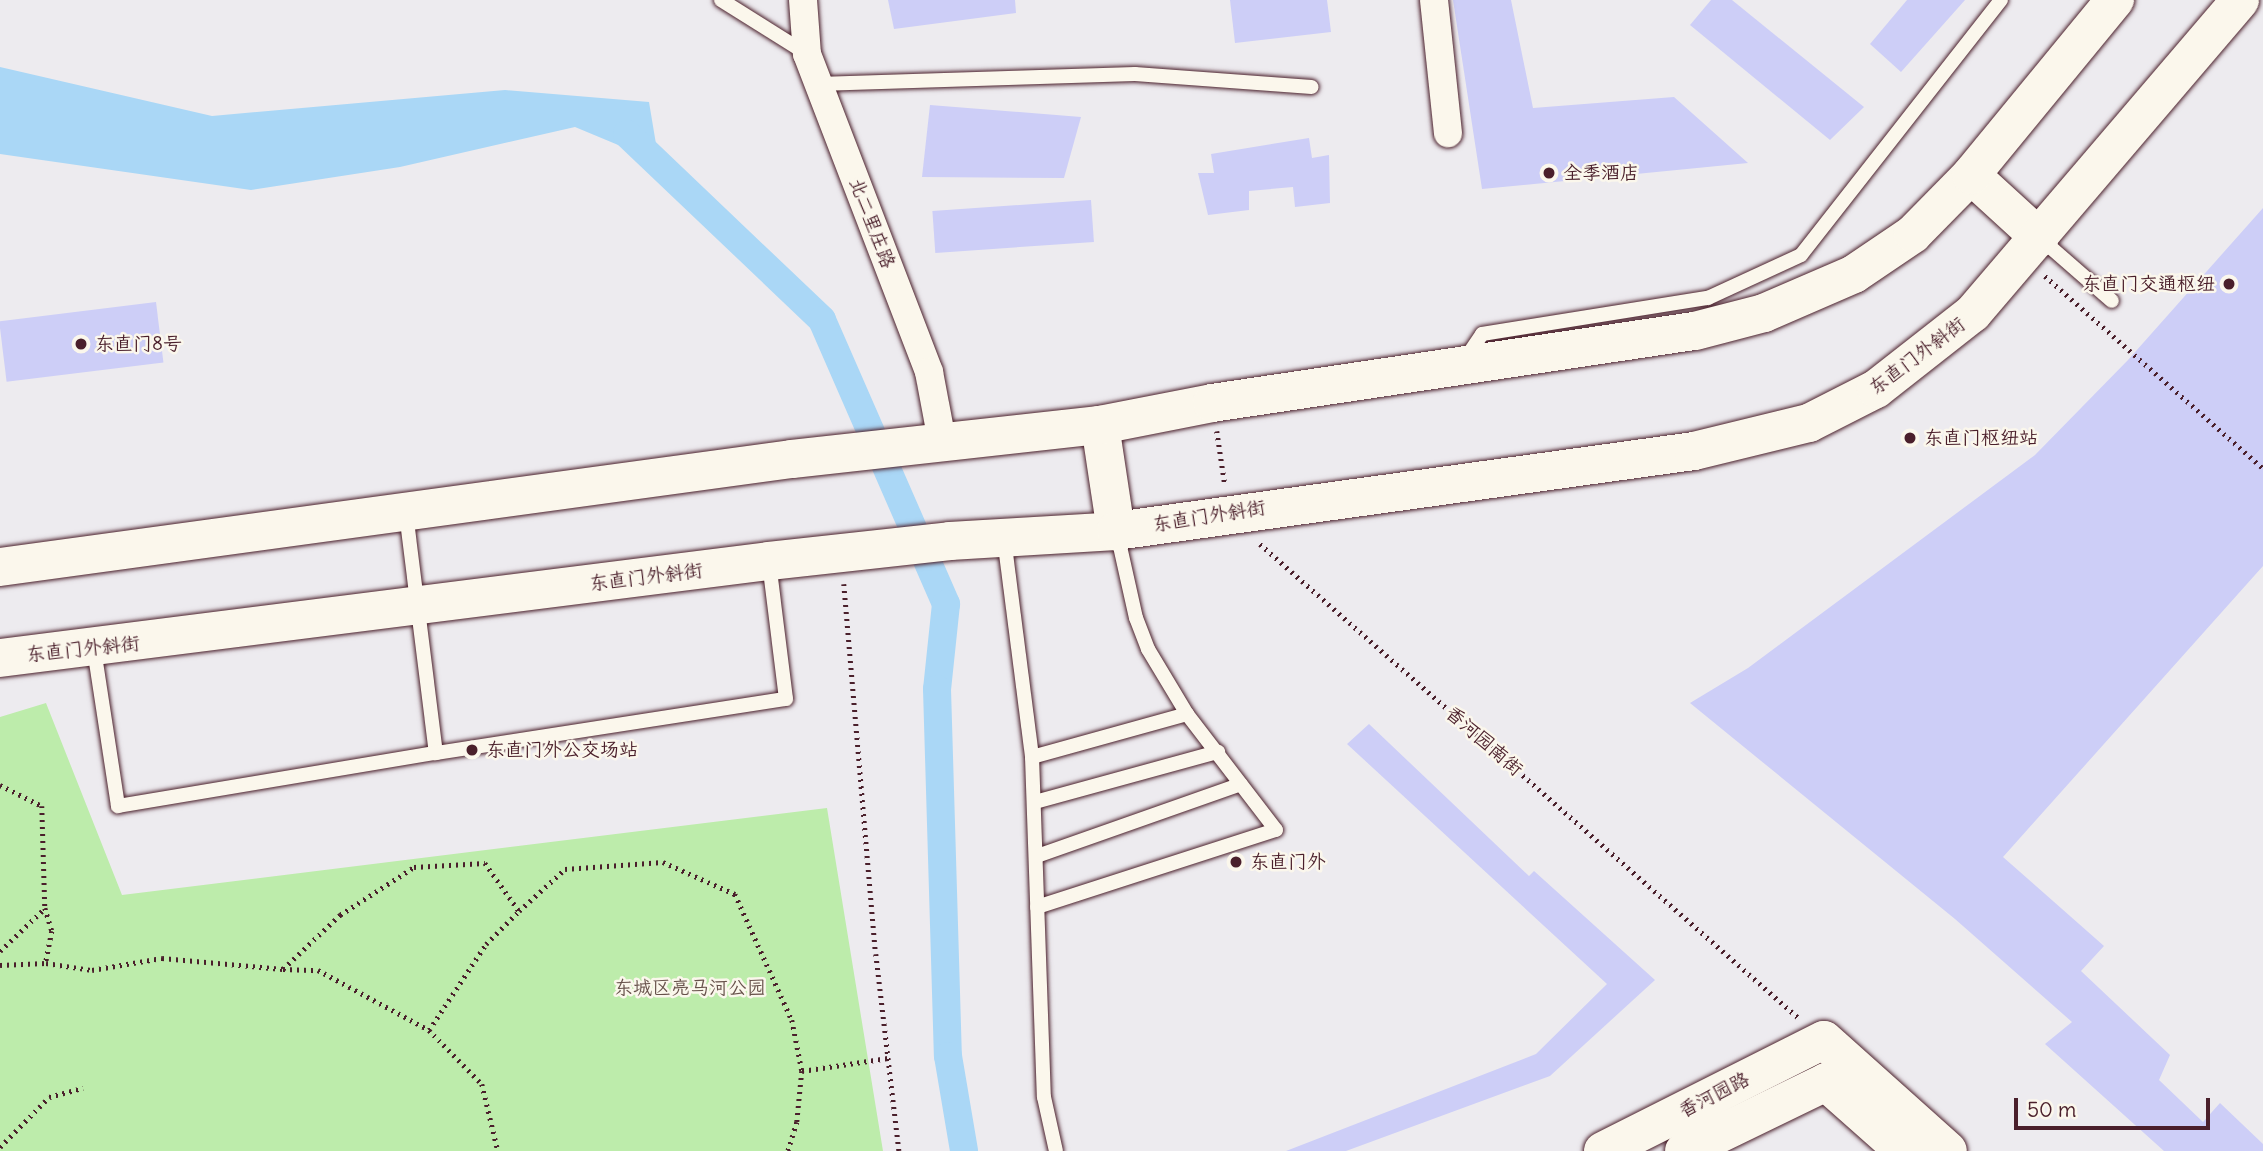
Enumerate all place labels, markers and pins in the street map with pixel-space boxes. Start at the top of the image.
place label: 全季酒店 [1563,162,1639,184]
marker: 全季酒店 [1541,165,1557,181]
place label: 东直门交通枢纽 [2082,273,2215,295]
marker: 东直门交通枢纽 [2221,276,2237,292]
place label: 东直门8号 [95,333,182,355]
marker: 东直门8号 [73,336,89,352]
place label: 东直门枢纽站 [1924,427,2038,449]
marker: 东直门枢纽站 [1902,430,1918,446]
place label: 东直门外公交场站 [486,739,638,761]
marker: 东直门外公交场站 [464,742,480,758]
place label: 东直门外 [1250,851,1326,873]
marker: 东直门外 [1228,854,1244,870]

